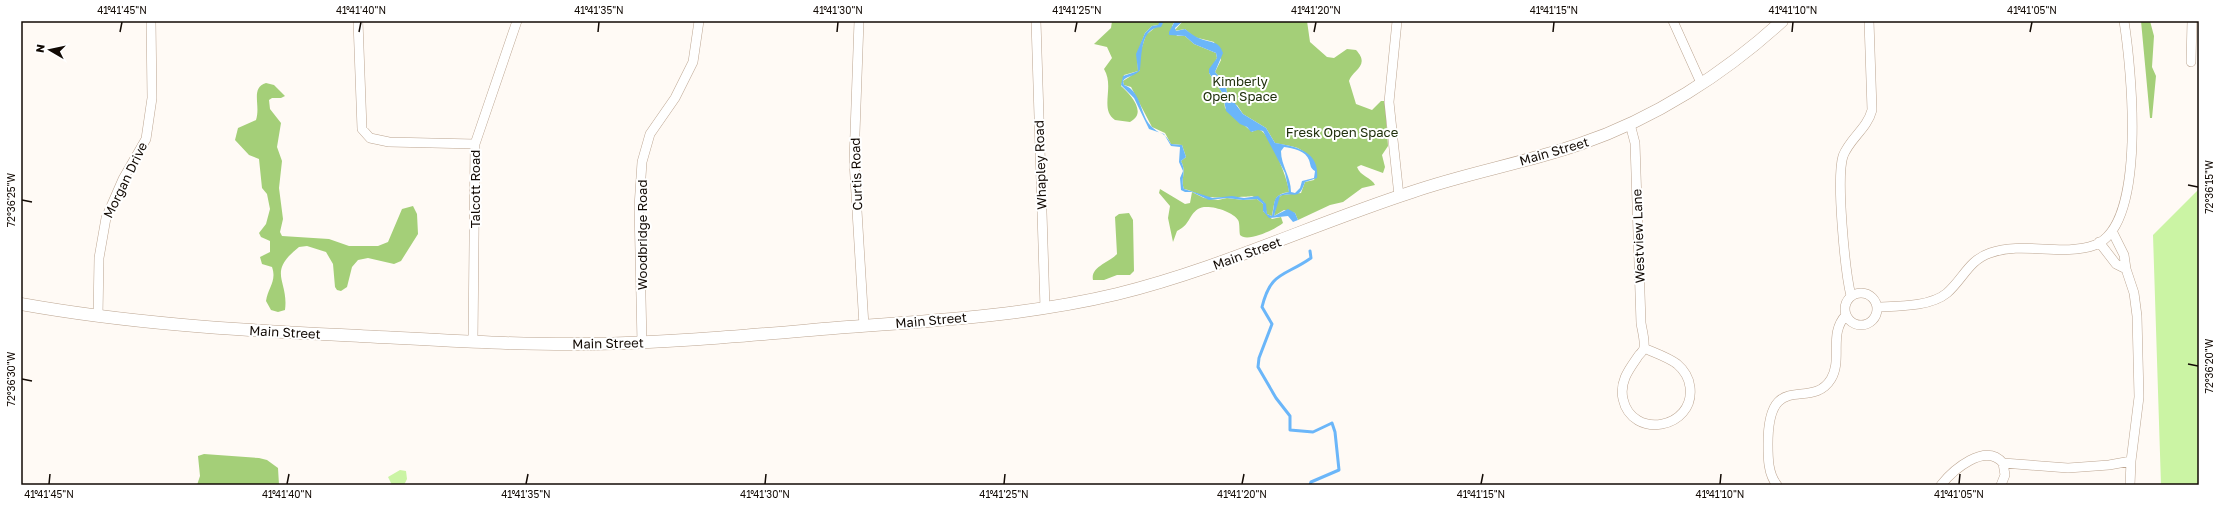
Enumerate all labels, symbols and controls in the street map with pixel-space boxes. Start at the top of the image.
text: 41°41'45"N [97,4,147,16]
text: 41°41'40"N [336,4,386,16]
text: 41°41'35"N [574,4,624,16]
text: 41°41'30"N [813,4,863,16]
text: 41°41'25"N [1052,4,1102,16]
text: 41°41'20"N [1291,4,1341,16]
text: 41°41'15"N [1530,4,1578,16]
text: 41°41'10"N [1769,4,1817,16]
text: 41°41'05"N [2007,4,2057,16]
north arrow [30,30,70,70]
text: N [33,43,47,54]
park label: Kimberly Open Space [1203,73,1277,104]
street label: Whapley Road [1030,120,1050,210]
park label: Fresk Open Space [1286,124,1398,140]
street label: Main Street [1517,133,1591,169]
street label: Curtis Road [847,137,865,211]
street label: Morgan Drive [100,139,150,221]
street label: Talcott Road [467,150,483,228]
text: 72°36'15"W [2203,160,2215,214]
text: 72°36'25"W [5,172,17,227]
street label: Woodbridge Road [634,180,650,290]
street label: Westview Lane [1628,189,1648,283]
street label: Main Street [1211,233,1283,273]
street label: Main Street [895,309,967,331]
street label: Main Street [249,322,321,342]
street label: Main Street [572,334,644,352]
text: 72°36'20"W [2203,338,2215,393]
text: 72°36'30"W [5,351,17,406]
text: 41°41'45"N [24,488,74,500]
text: 41°41'40"N [262,488,312,500]
text: 41°41'35"N [501,488,551,500]
text: 41°41'30"N [740,488,790,500]
text: 41°41'25"N [979,488,1029,500]
text: 41°41'20"N [1217,488,1267,500]
text: 41°41'15"N [1457,488,1505,500]
text: 41°41'10"N [1696,488,1744,500]
text: 41°41'05"N [1934,488,1984,500]

